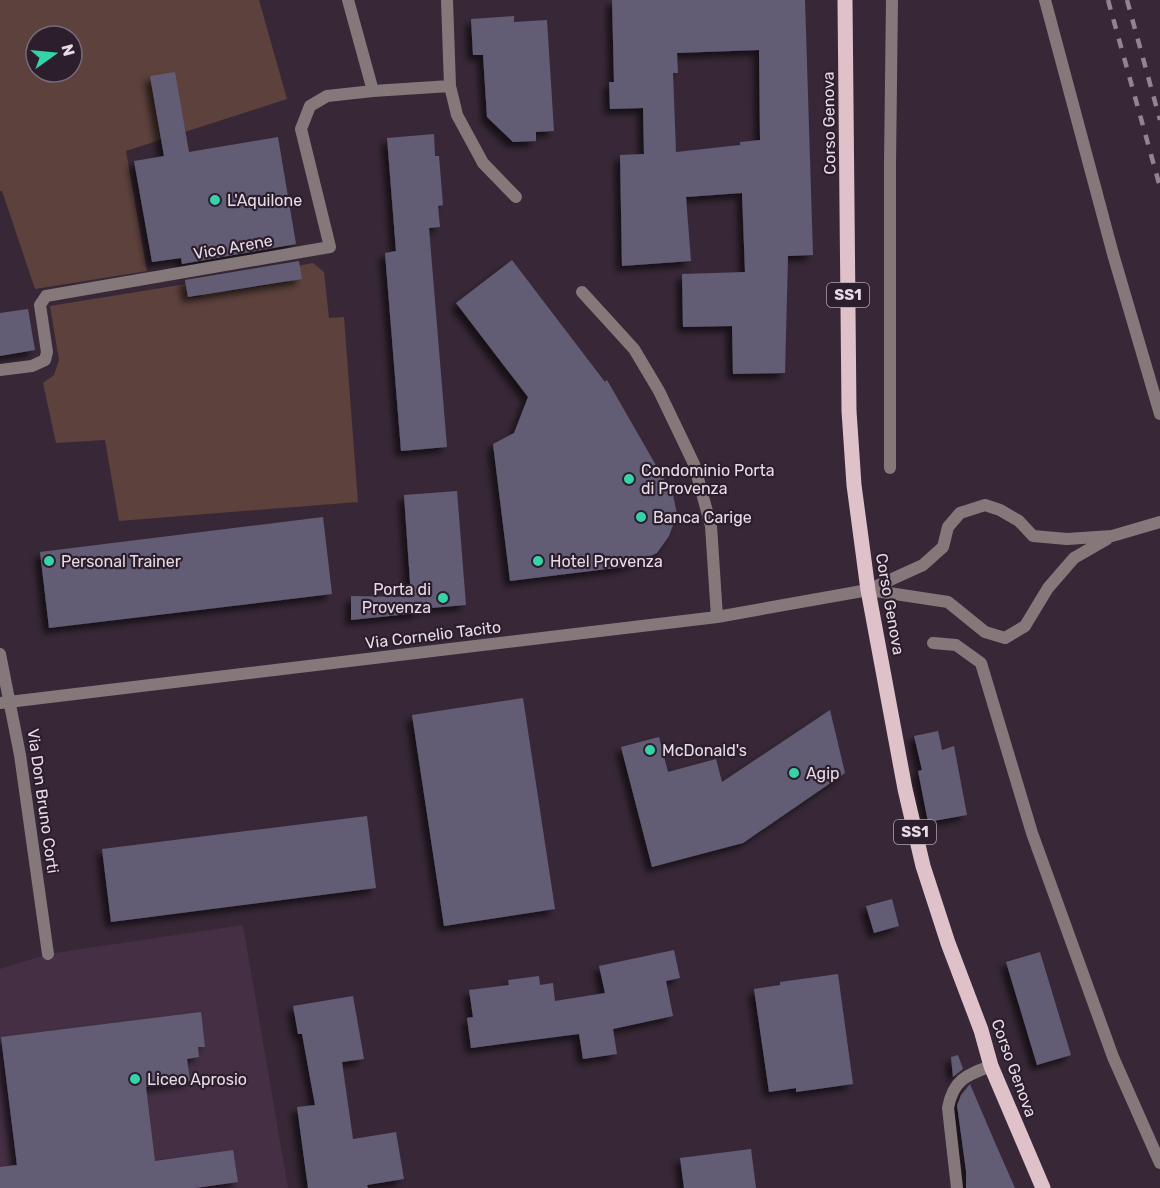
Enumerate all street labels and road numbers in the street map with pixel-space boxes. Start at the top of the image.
street label: Corso Genova [819,71,839,175]
street label: Vico Arene [192,231,274,263]
road number: SS1 [827,283,869,307]
street label: Corso Genova [872,552,908,656]
street label: Via Cornelio Tacito [364,617,502,653]
street label: Via Don Bruno Corti [23,727,63,875]
road number: SS1 [894,820,936,844]
street label: Corso Genova [987,1016,1041,1120]

